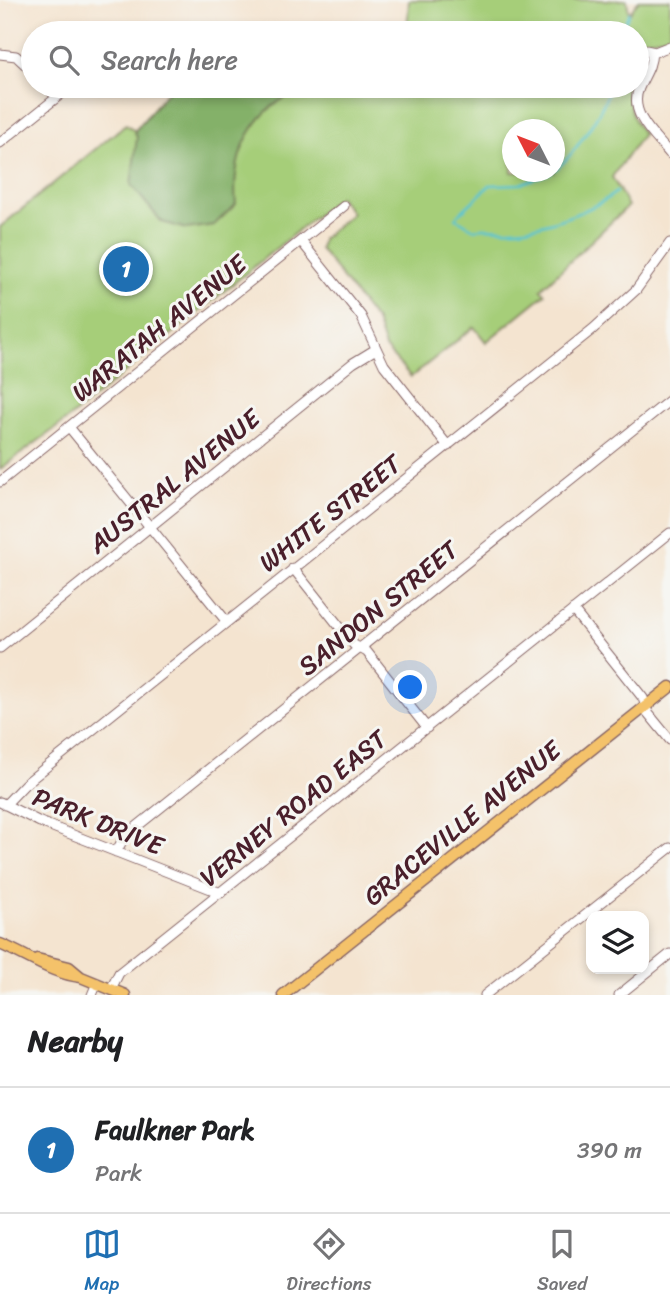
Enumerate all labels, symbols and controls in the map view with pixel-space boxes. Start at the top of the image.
search box [21,21,649,98]
text: Search here [101,37,238,83]
icon: search [45,41,83,79]
north arrow [502,119,565,182]
street label: WARATAH AVENUE [61,241,258,414]
pin: 1 [103,243,149,295]
street label: AUSTRAL AVENUE [77,396,272,566]
street label: WHITE STREET [248,441,413,584]
street label: SANDON STREET [287,527,471,688]
your location [393,670,427,704]
street label: VERNEY ROAD EAST [189,716,399,899]
street label: GRACEVILLE AVENUE [353,727,573,918]
street label: PARK DRIVE [25,774,172,869]
map controls [586,911,649,974]
button: layers [586,911,649,974]
text: Nearby [28,1014,123,1068]
text: Faulkner Park [95,1107,255,1153]
text: 1 [46,1130,56,1171]
text: 390 m [577,1130,642,1171]
text: Park [95,1153,142,1194]
tab: Map [83,1225,121,1300]
tab: Directions [286,1225,372,1300]
tab: Saved [537,1225,587,1300]

